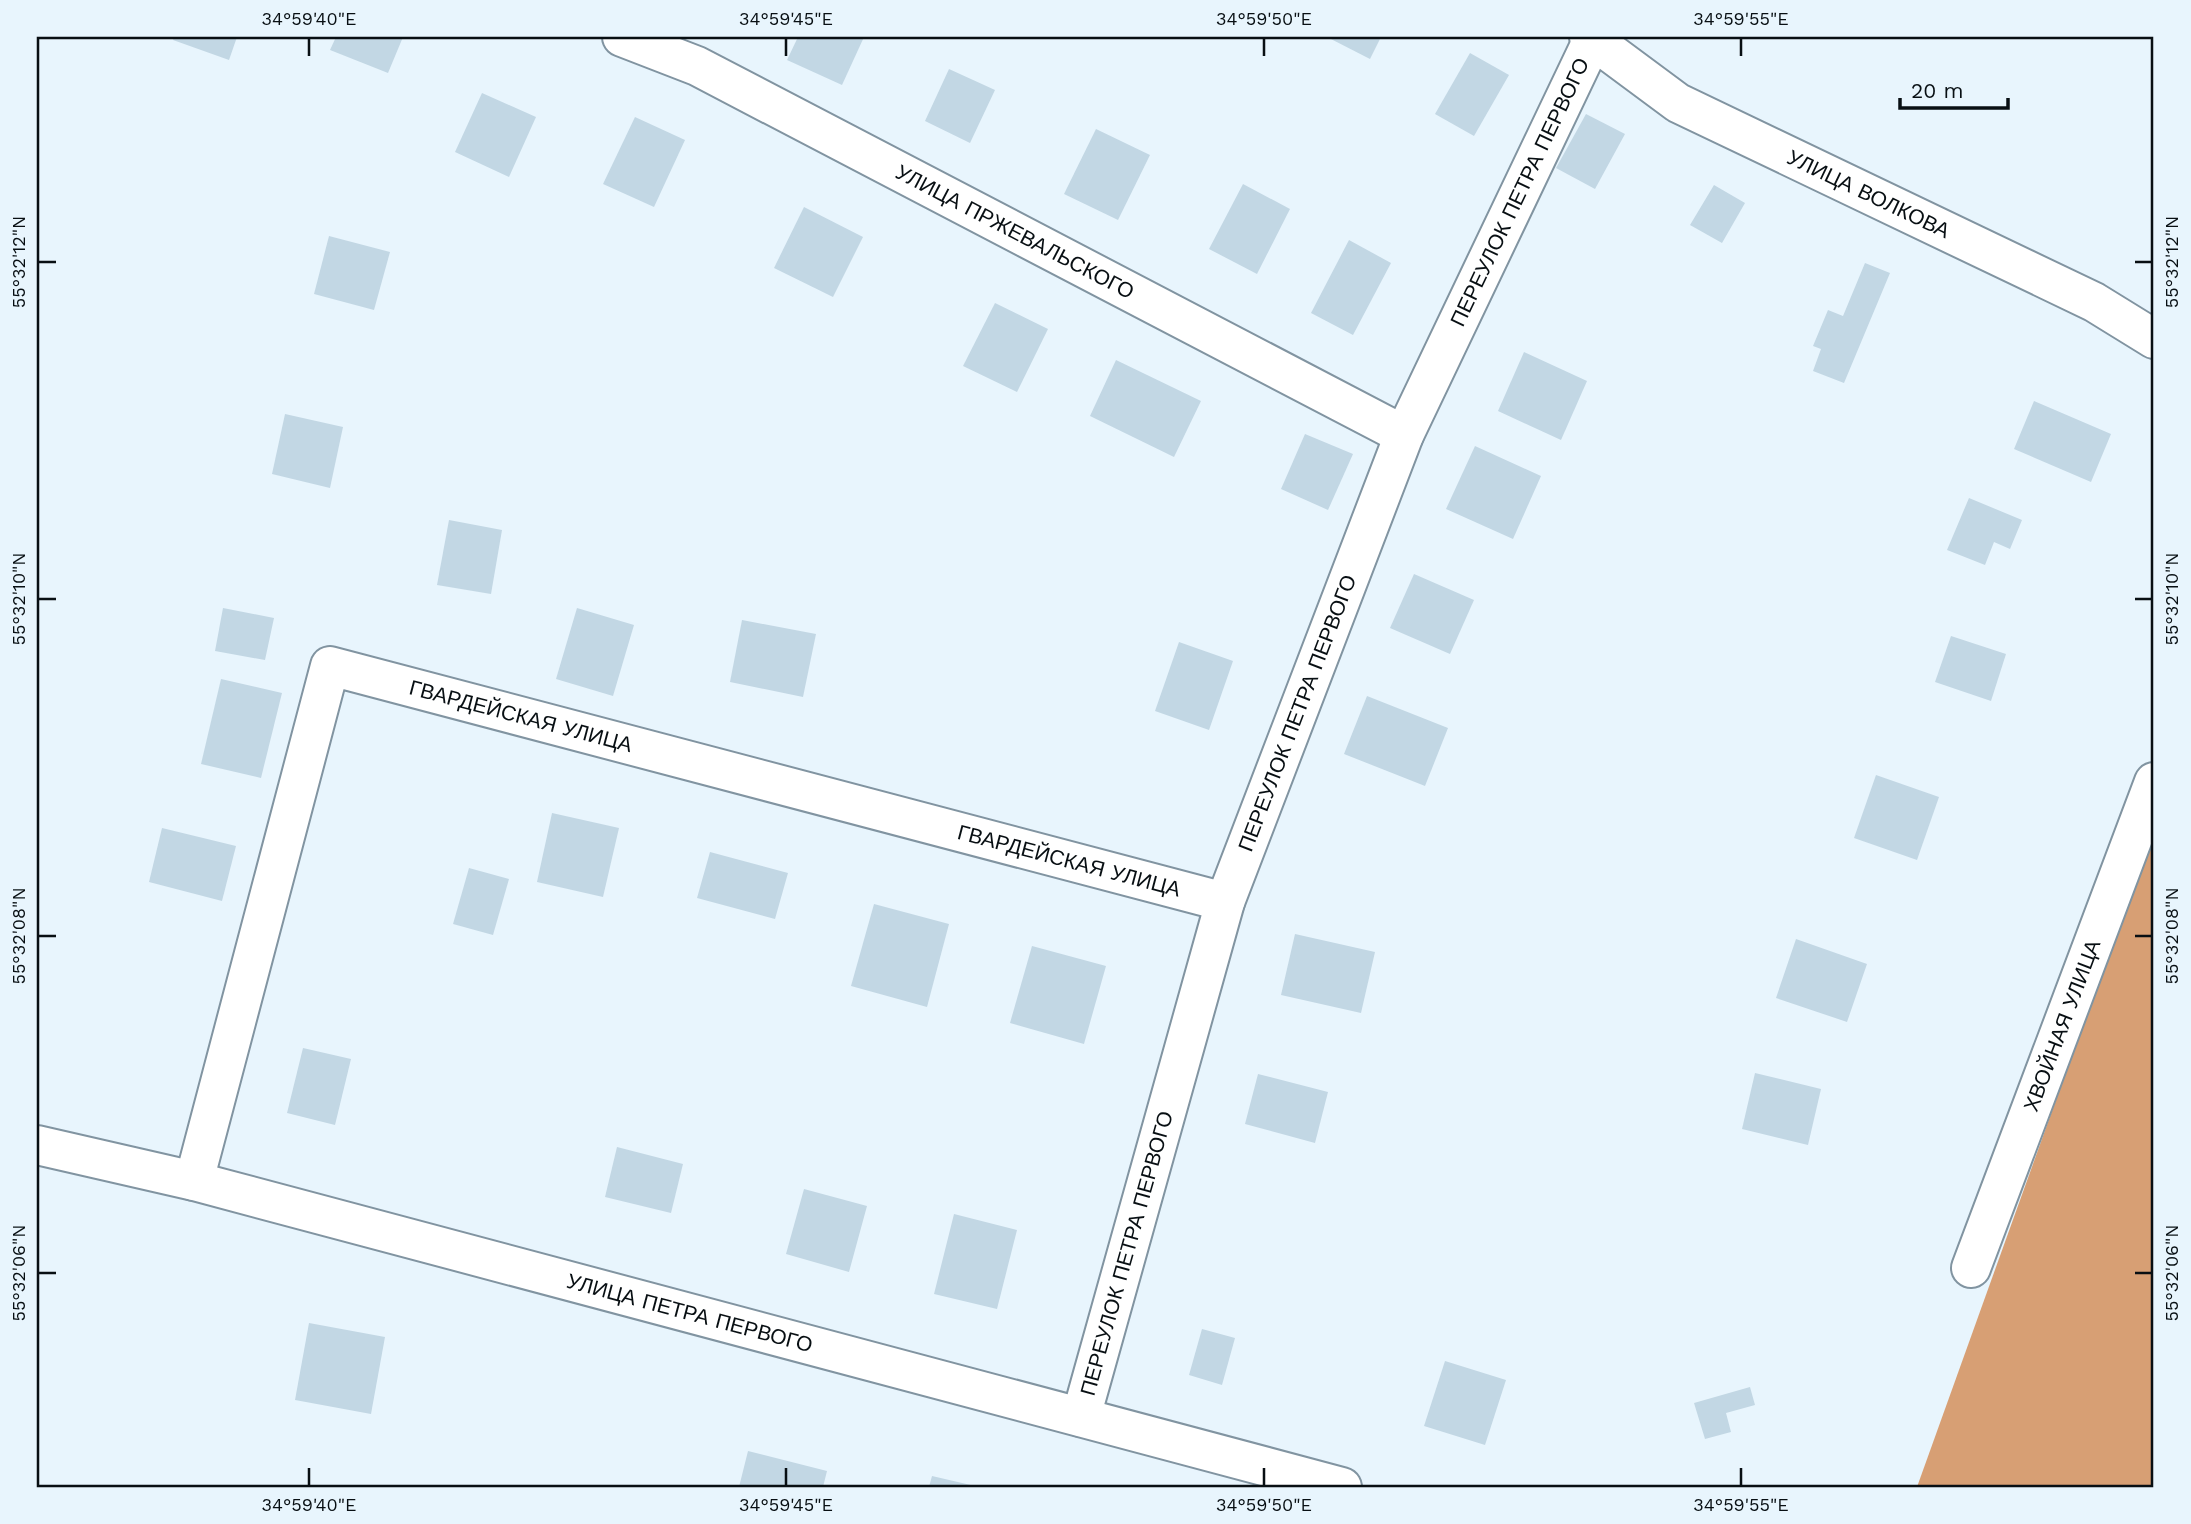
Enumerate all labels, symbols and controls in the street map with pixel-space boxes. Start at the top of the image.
text: 34°59'40"E [262,8,356,29]
text: 34°59'45"E [739,8,833,29]
text: 34°59'50"E [1216,8,1312,29]
text: 34°59'55"E [1693,8,1789,29]
street label: ПЕРЕУЛОК ПЕТРА ПЕРВОГО [1445,54,1594,330]
scale bar [1900,66,2009,110]
text: 20 m [1911,78,1963,103]
street label: УЛИЦА ВОЛКОВА [1783,144,1954,243]
street label: УЛИЦА ПРЖЕВАЛЬСКОГО [892,159,1139,304]
text: 55°32'12"N [8,216,29,308]
text: 55°32'12"N [2161,216,2182,308]
text: 55°32'10"N [8,552,29,646]
text: 55°32'10"N [2161,552,2182,646]
street label: ПЕРЕУЛОК ПЕТРА ПЕРВОГО [1233,571,1361,855]
street label: ГВАРДЕЙСКАЯ УЛИЦА [407,674,635,757]
street label: ГВАРДЕЙСКАЯ УЛИЦА [955,819,1183,902]
text: 55°32'08"N [8,887,29,985]
text: 55°32'08"N [2161,887,2182,985]
street label: ХВОЙНАЯ УЛИЦА [2018,936,2105,1115]
street label: ПЕРЕУЛОК ПЕТРА ПЕРВОГО [1075,1108,1178,1398]
text: 55°32'06"N [8,1224,29,1322]
text: 55°32'06"N [2161,1224,2182,1322]
street label: УЛИЦА ПЕТРА ПЕРВОГО [564,1268,815,1357]
text: 34°59'40"E [262,1494,356,1515]
text: 34°59'45"E [739,1494,833,1515]
text: 34°59'50"E [1216,1494,1312,1515]
text: 34°59'55"E [1693,1494,1789,1515]

